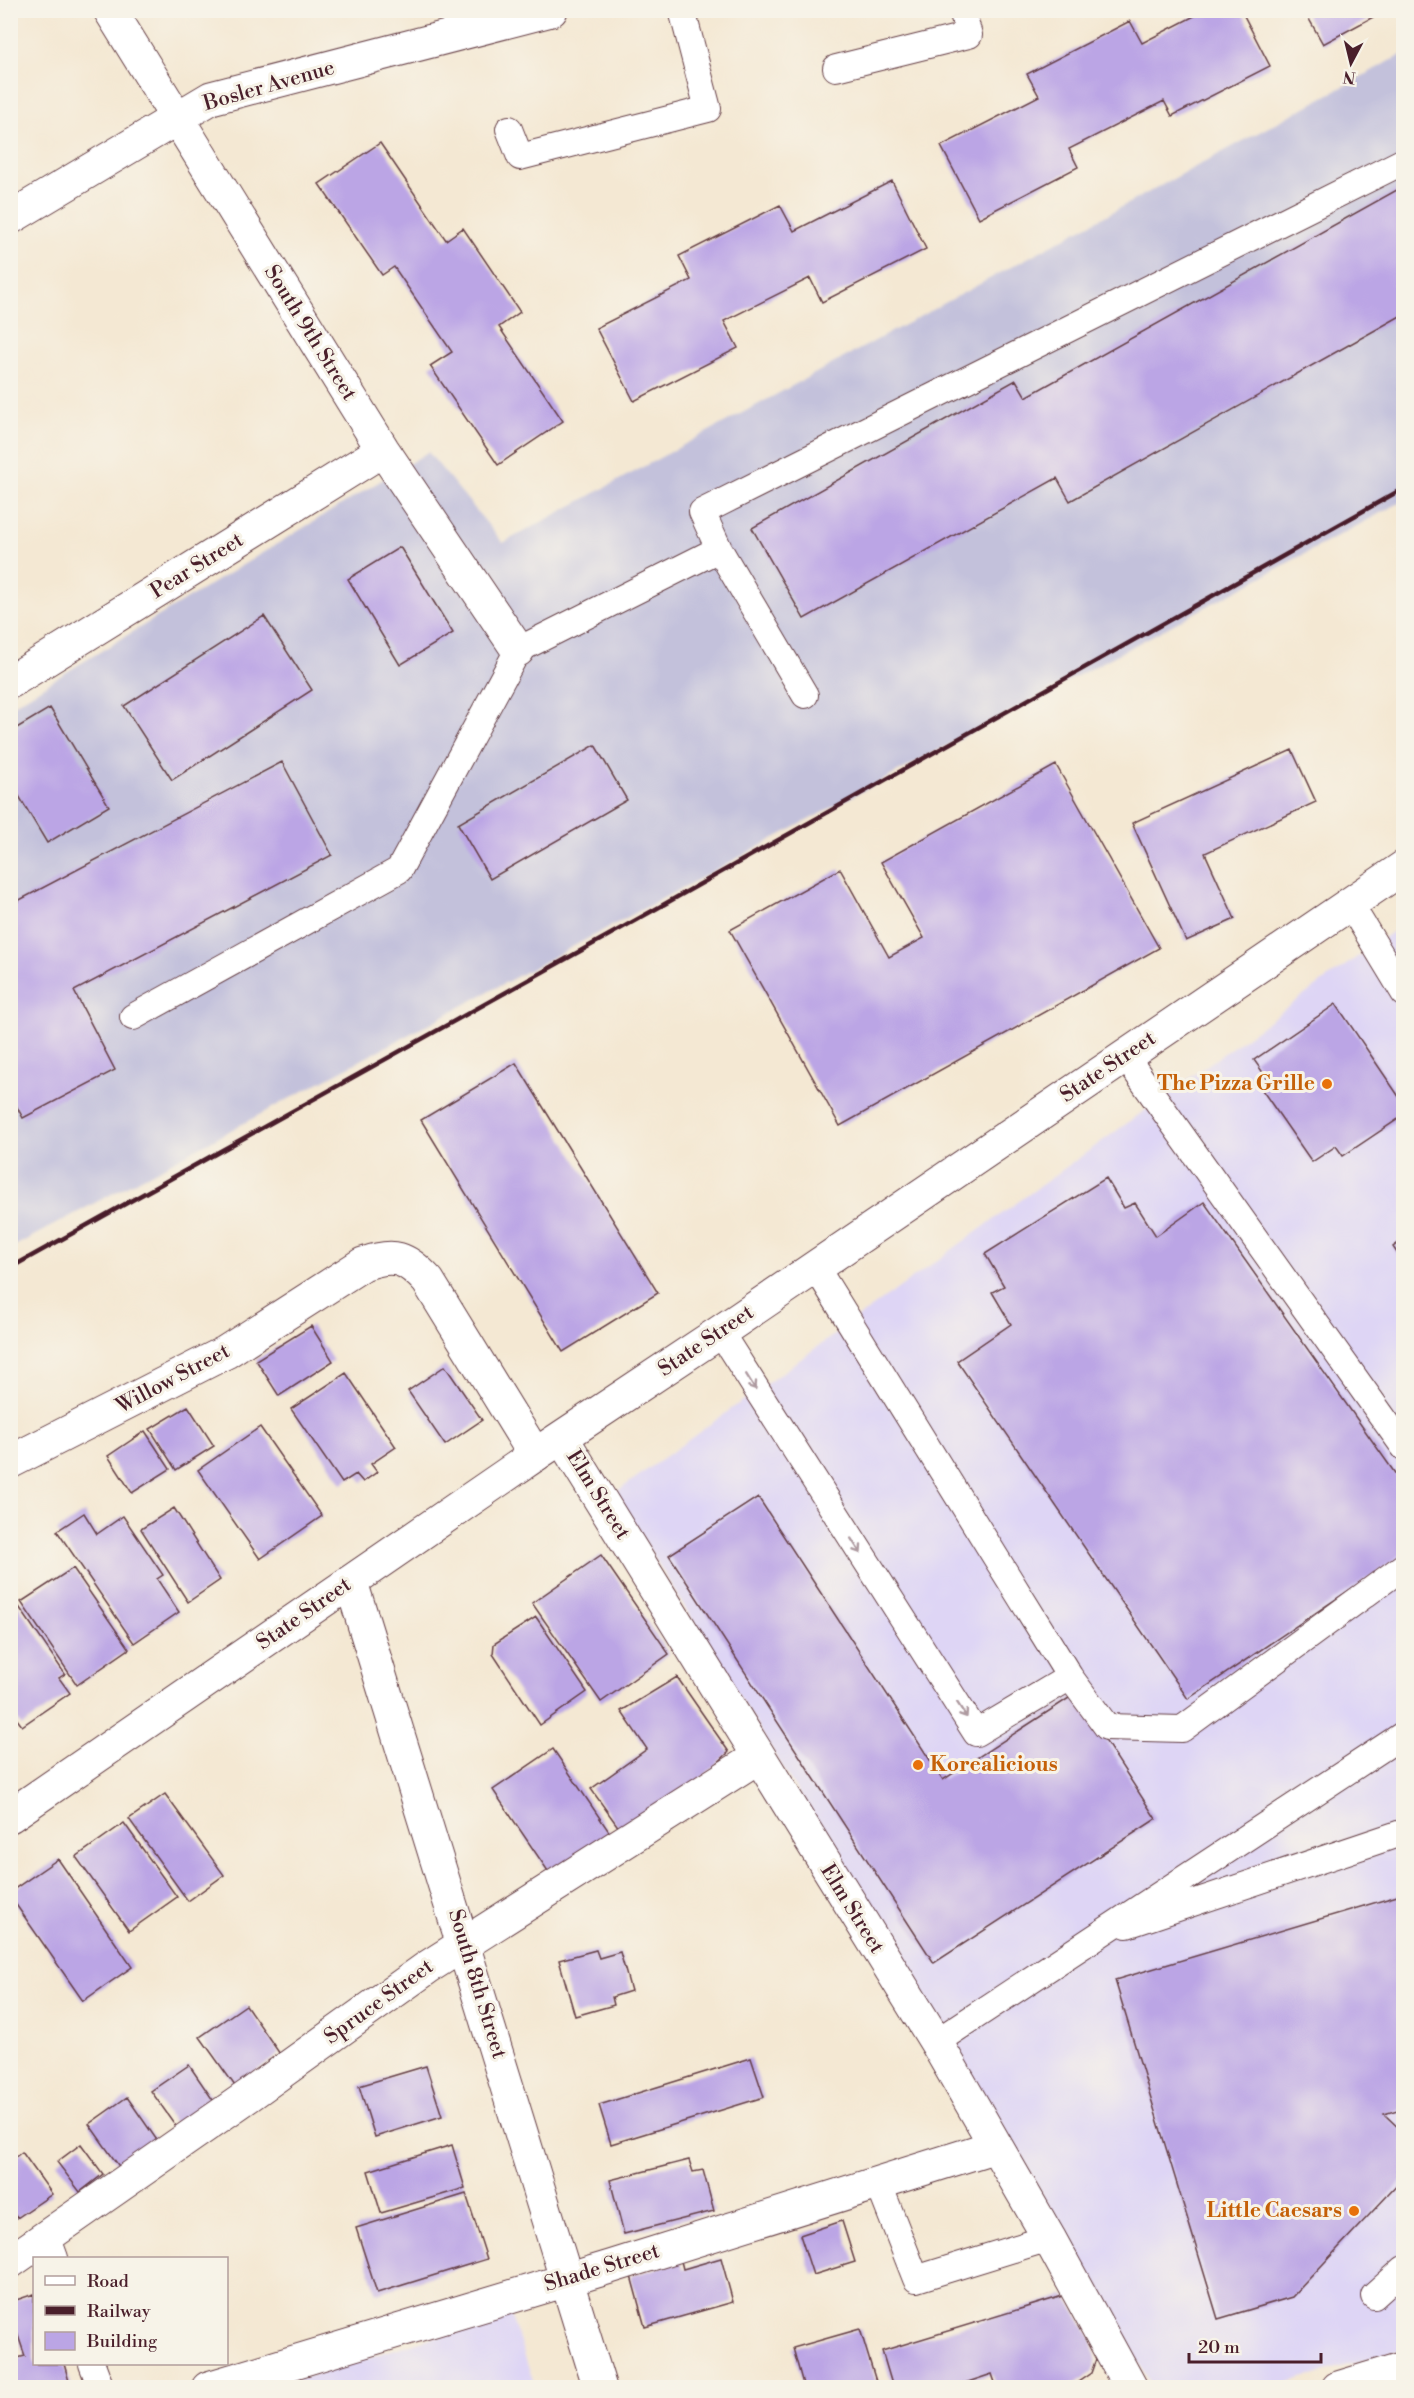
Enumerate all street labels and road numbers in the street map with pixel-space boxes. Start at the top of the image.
street label: Bosler Avenue [199,55,338,117]
street label: South 9th Street [258,261,362,406]
street label: Pear Street [146,527,249,605]
street label: State Street [1055,1025,1161,1108]
street label: State Street [653,1299,759,1382]
street label: Willow Street [111,1338,235,1420]
street label: Elm Street [560,1445,636,1545]
street label: State Street [252,1572,357,1656]
street label: Elm Street [814,1859,890,1959]
street label: South 8th Street [442,1906,512,2062]
street label: Spruce Street [319,1953,439,2050]
street label: Shade Street [541,2238,663,2298]

